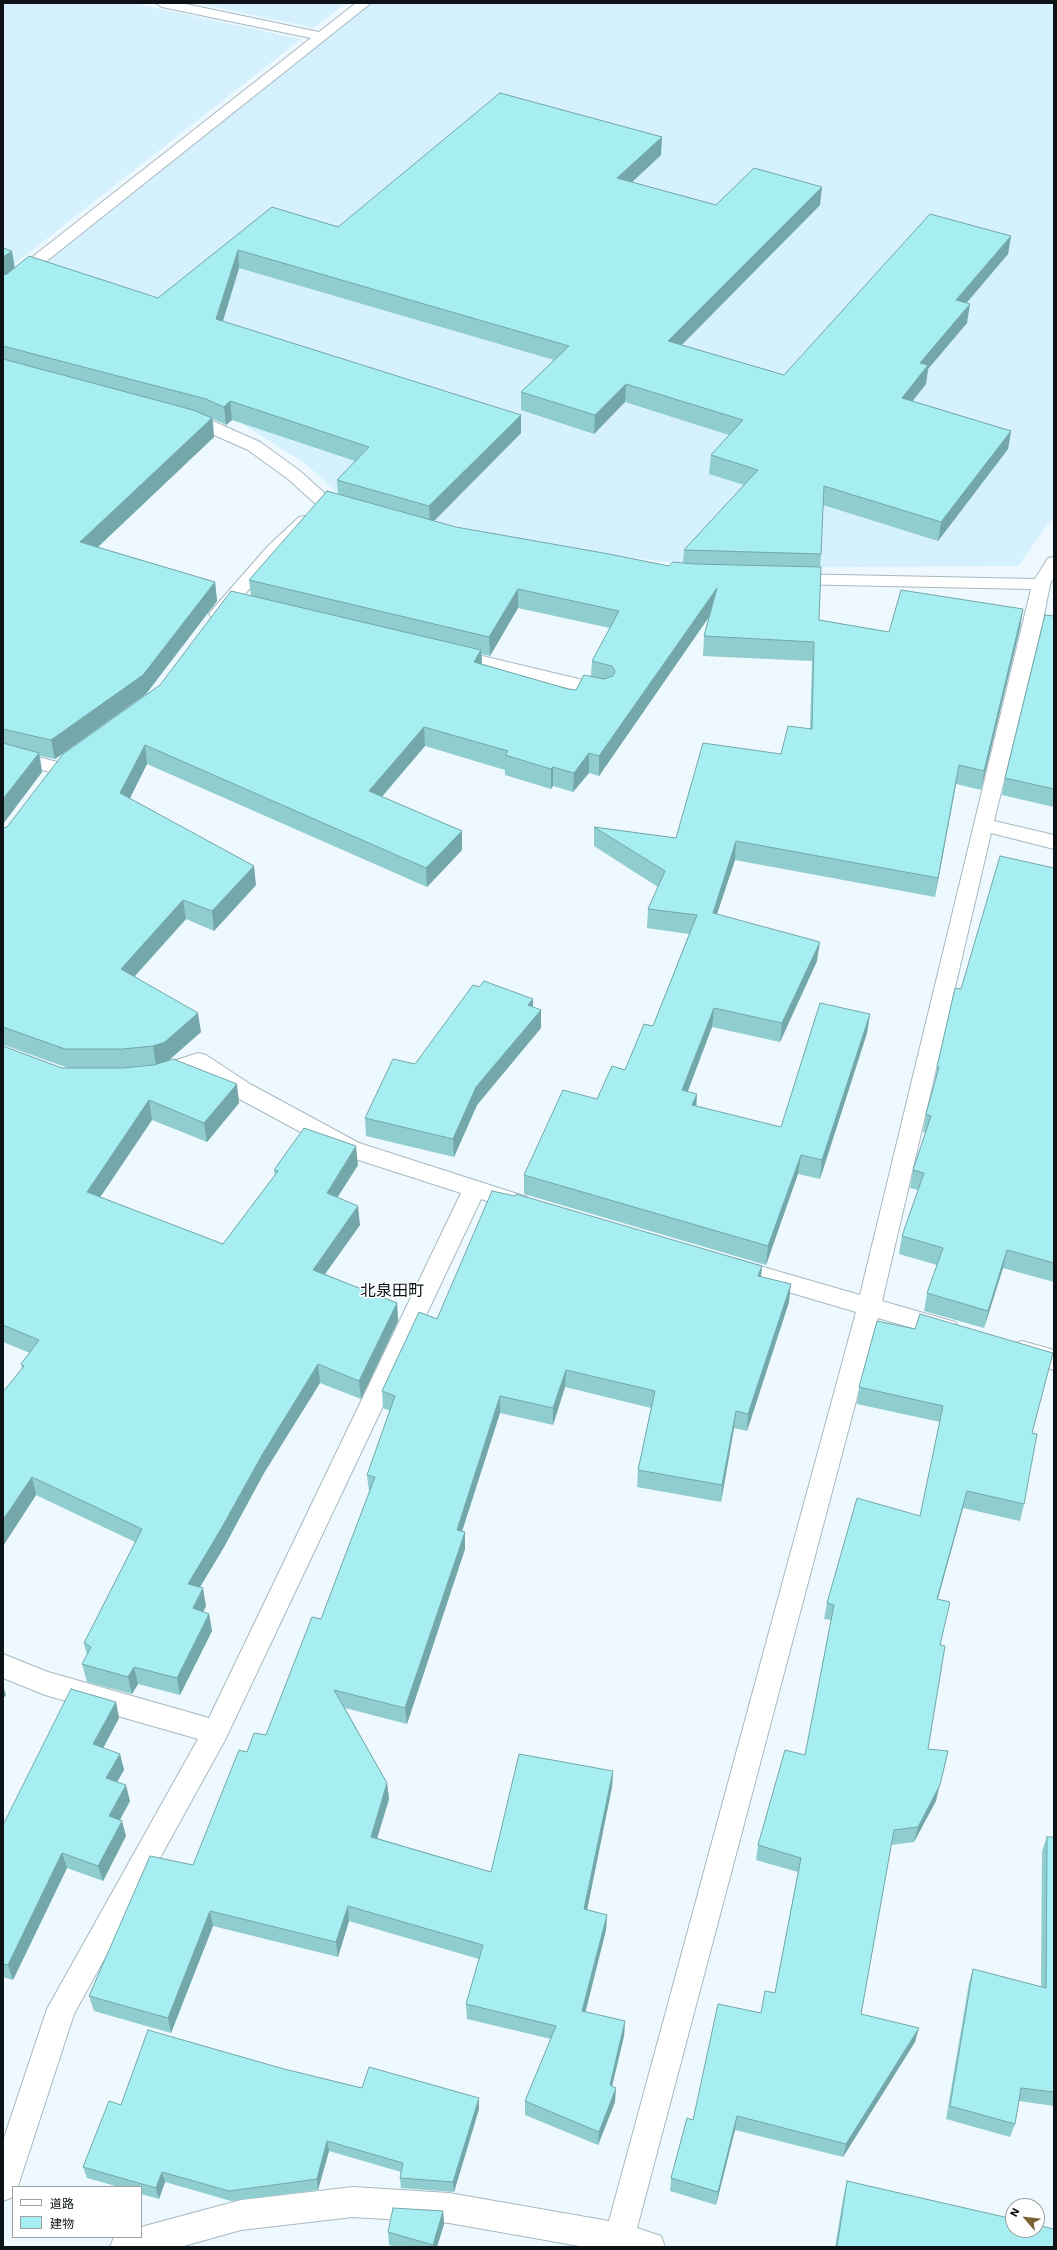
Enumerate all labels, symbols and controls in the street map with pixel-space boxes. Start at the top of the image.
district label: 北泉田町 [360,1281,424,1301]
legend [12,2186,142,2238]
text: 道路 [50,2197,74,2211]
north arrow [1005,2198,1045,2238]
text: N [1007,2206,1022,2219]
text: 建物 [50,2217,74,2231]

